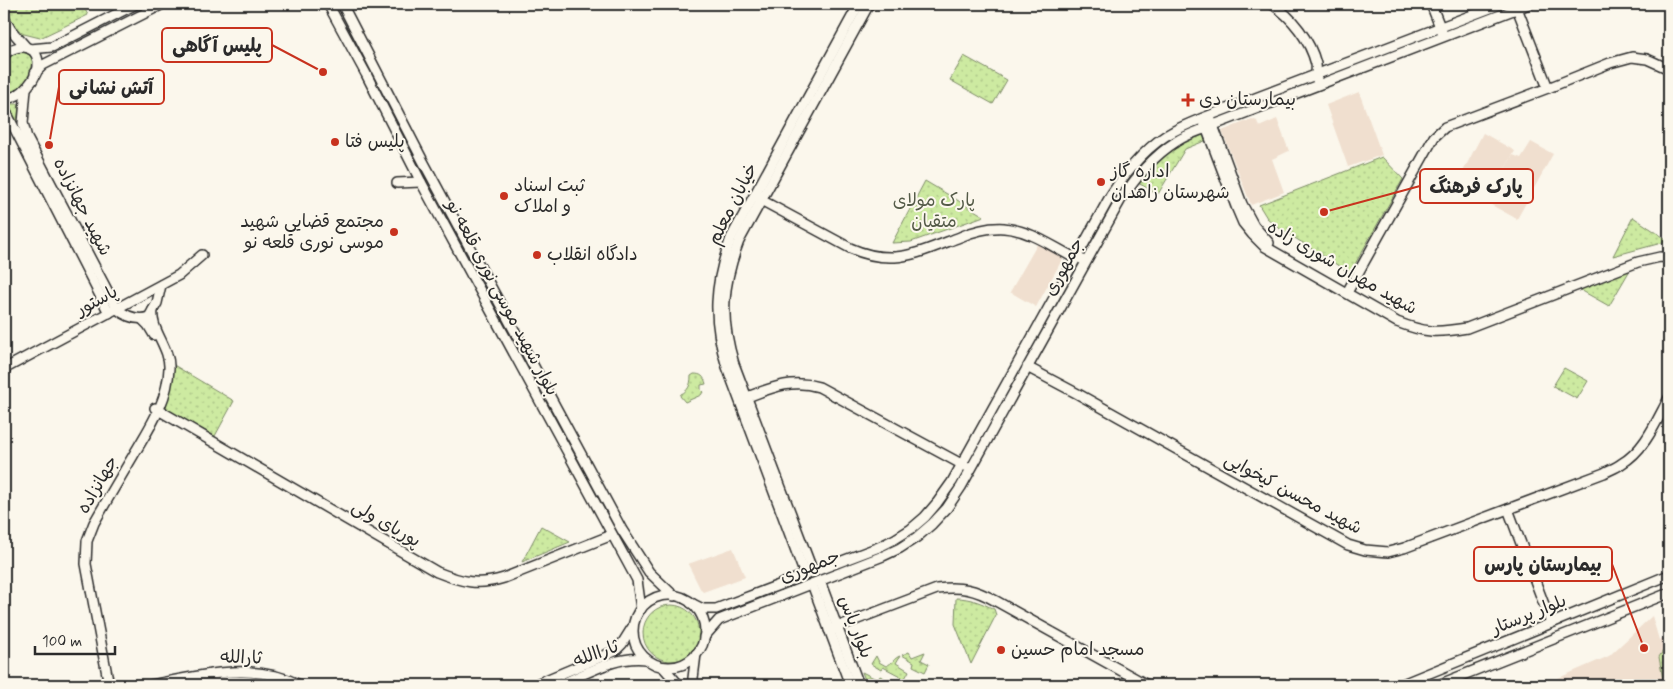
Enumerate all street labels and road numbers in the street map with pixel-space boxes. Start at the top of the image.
street label: شهید جهانزاده [47,154,117,260]
street label: خیابان معلم [702,159,765,250]
street label: بلوار شهید موسی نوری قلعه نو [439,194,564,400]
street label: شهید مهران شوری زاده [1263,215,1421,321]
street label: جمهوری [1038,234,1090,300]
street label: پاستور [70,280,122,323]
street label: شهید محسن کیخوایی [1220,448,1366,540]
street label: جهانزاده [72,452,124,518]
street label: پوریای ولی [347,495,425,553]
street label: جمهوری [776,545,844,589]
street label: بلوار پرستار [1486,589,1570,642]
street label: بلوار یاس [832,592,878,662]
street label: ثاراالله [570,634,623,673]
street label: ثارالله [220,645,263,671]

